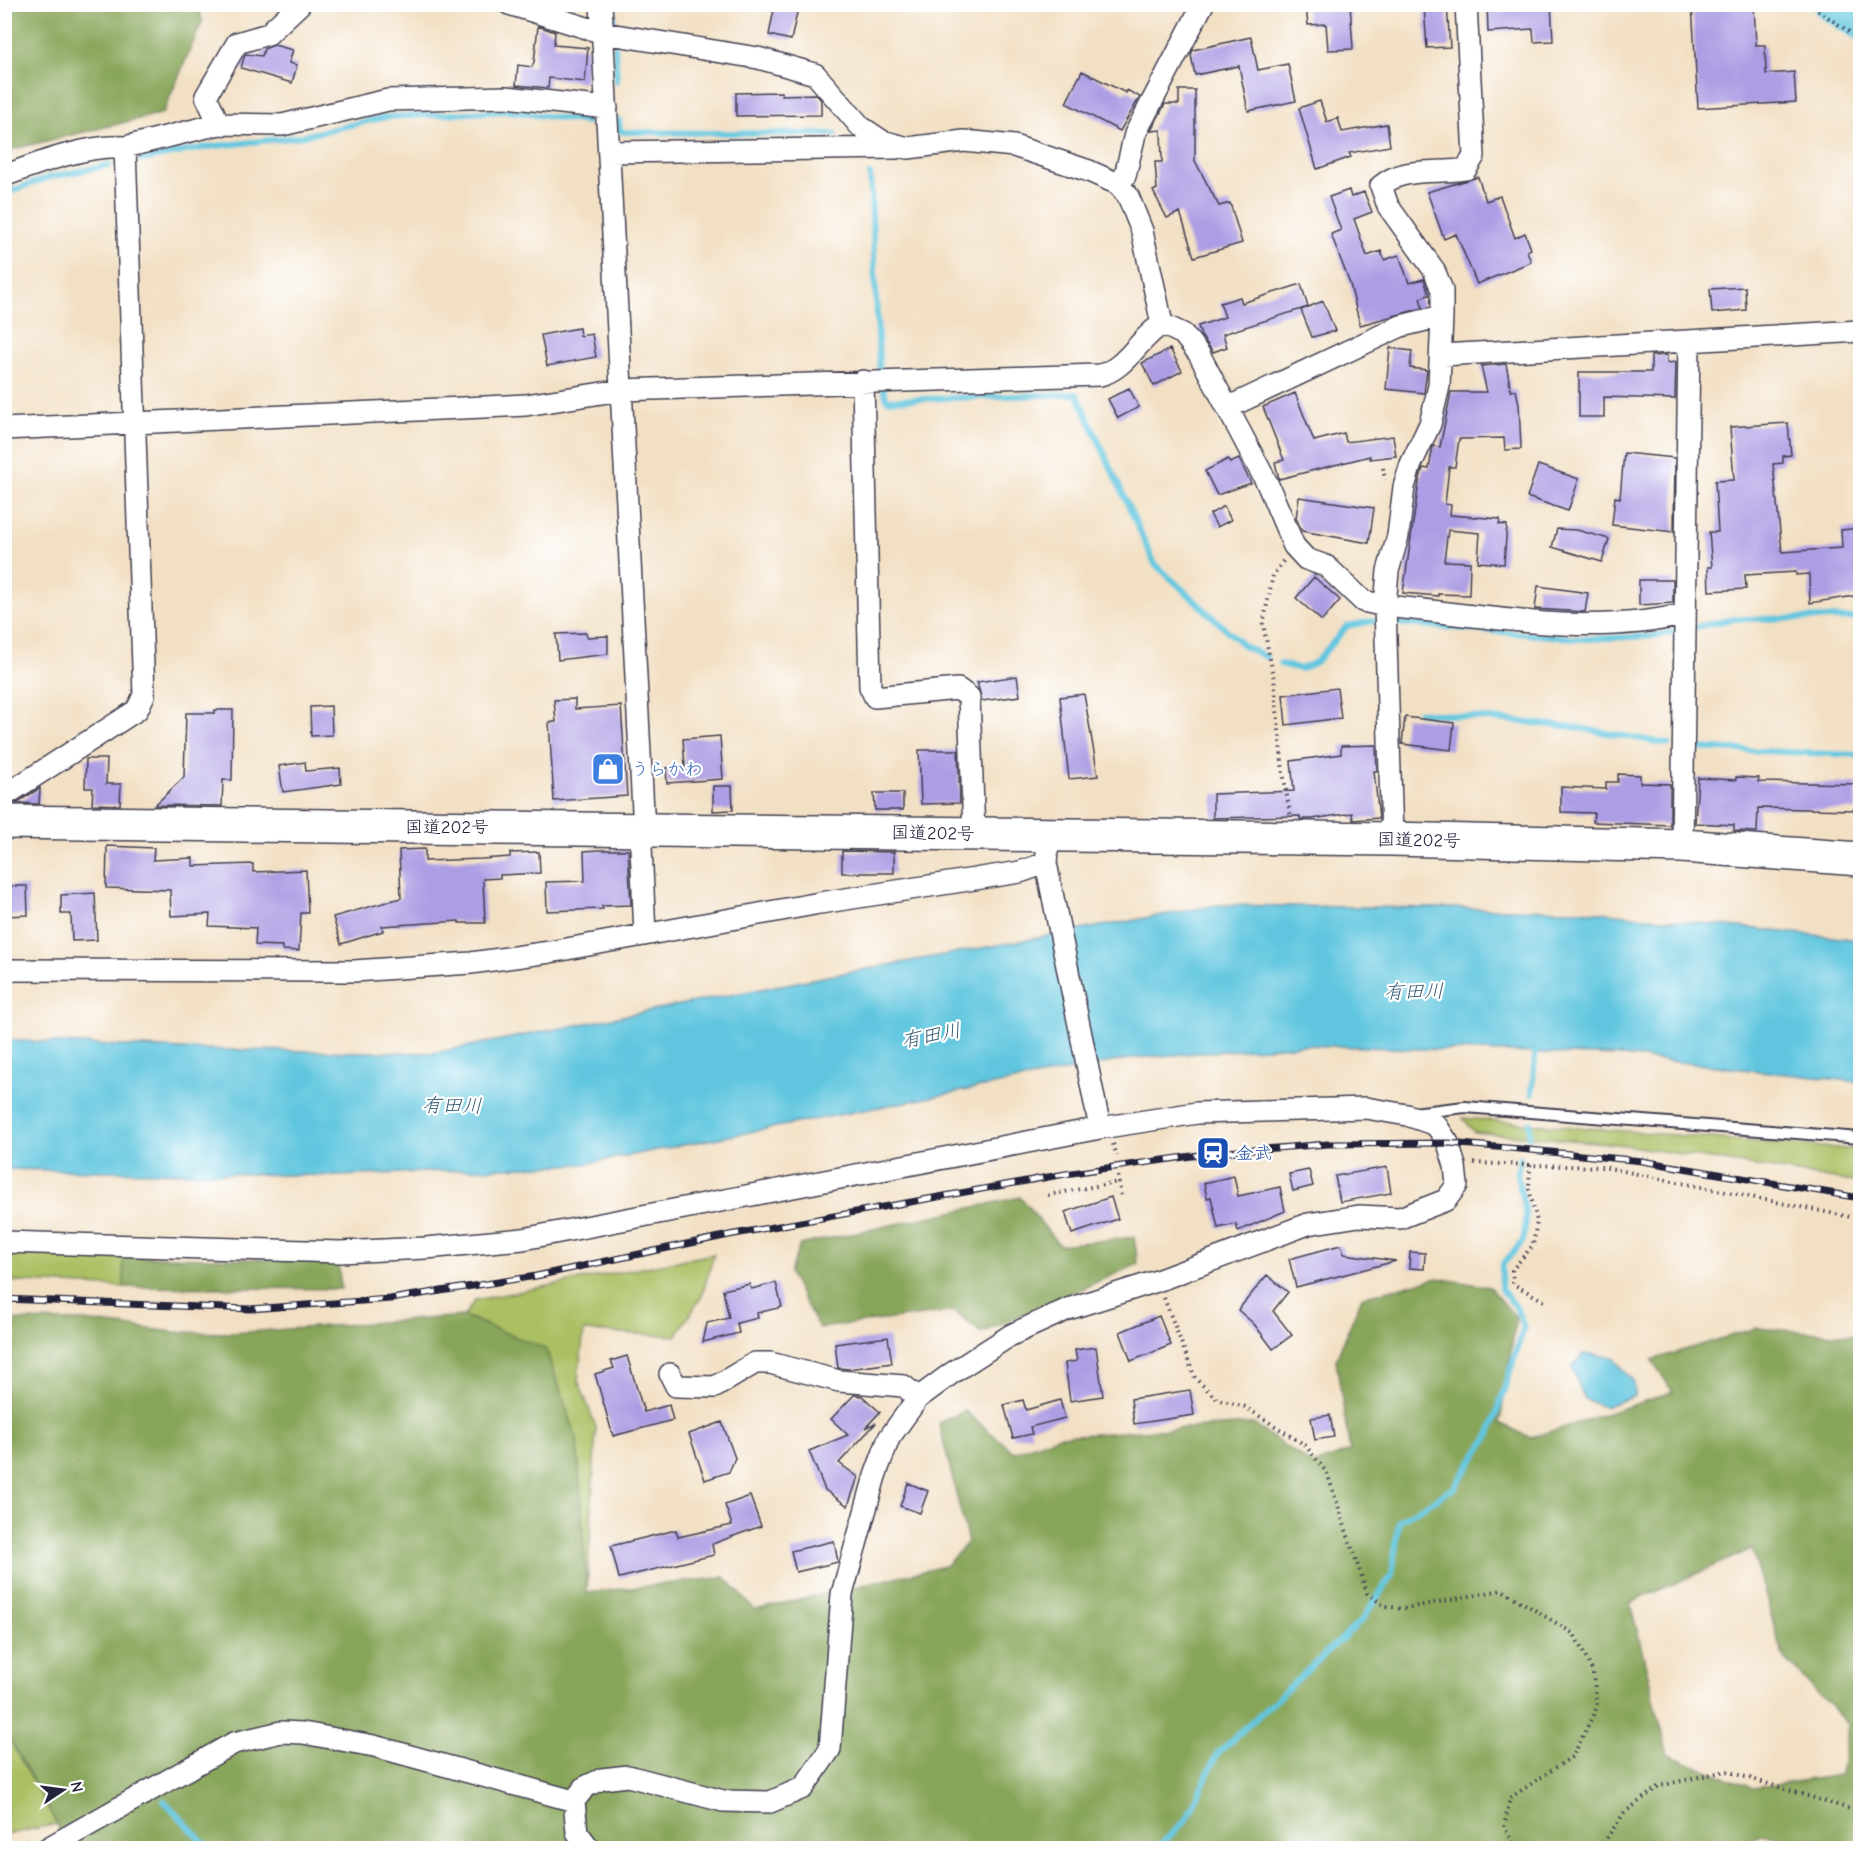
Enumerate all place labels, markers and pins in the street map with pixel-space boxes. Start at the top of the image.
shop icon: うらかわ [590,751,626,787]
place label: うらかわ [631,759,703,780]
station icon: 金武 [1195,1135,1231,1171]
place label: 金武 [1236,1143,1272,1164]

